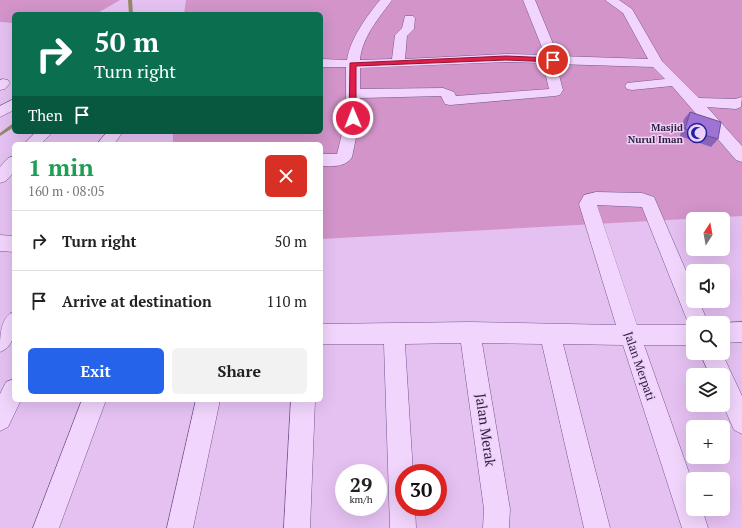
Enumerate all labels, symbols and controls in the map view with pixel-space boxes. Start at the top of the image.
text: 50 m [94,23,159,60]
icon: right [28,28,80,80]
pin [536,43,570,77]
icon: arrive [542,49,564,71]
text: Turn right [94,59,176,83]
position arrow [332,97,374,139]
icon: arrive [71,104,93,126]
text: Then [28,105,63,125]
place label: Masjid Nurul Iman [628,121,684,146]
mosque icon: Masjid Nurul Iman [686,122,708,144]
text: 1 min [28,151,94,183]
button: close [265,155,307,197]
text: 160 m · 08:05 [28,182,105,200]
north arrow [686,212,730,256]
map controls [686,212,730,516]
icon: right [28,230,50,252]
text: Turn right [62,231,137,251]
text: 50 m [274,231,307,251]
button: sound [686,264,730,308]
icon: arrive [28,290,50,312]
text: Arrive at destination [62,291,212,311]
text: 110 m [266,291,307,311]
button: search [686,316,730,360]
street label: Jalan Merpati [621,330,659,403]
button: Exit [28,348,164,394]
button: Share [172,348,307,394]
button: layers [686,368,730,412]
street label: Jalan Merak [471,392,501,469]
button: + [686,420,730,464]
speed limit sign: 30 [395,464,447,516]
text: 29 [350,471,372,498]
button: − [686,472,730,516]
text: km/h [349,493,373,506]

